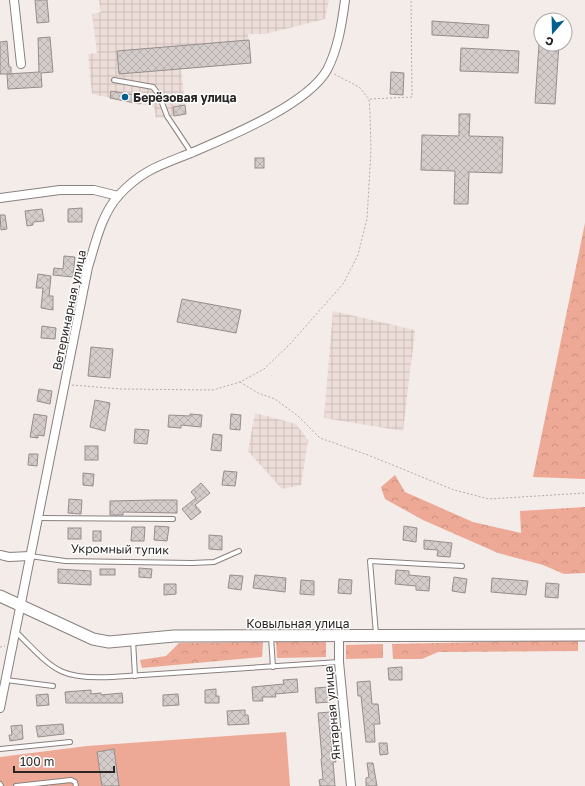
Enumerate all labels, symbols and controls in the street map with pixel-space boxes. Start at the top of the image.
north arrow [533,12,573,52]
text: С [543,34,555,49]
place label: Берёзовая улица [133,90,237,105]
marker: Берёзовая улица [120,92,130,102]
street label: Ветеринарная улица [49,248,89,372]
street label: Укромный тупик [71,541,169,557]
street label: Ковыльная улица [246,616,350,631]
street label: Янтарная улица [320,665,344,761]
scale bar [14,748,114,774]
text: 100 m [20,754,54,769]

